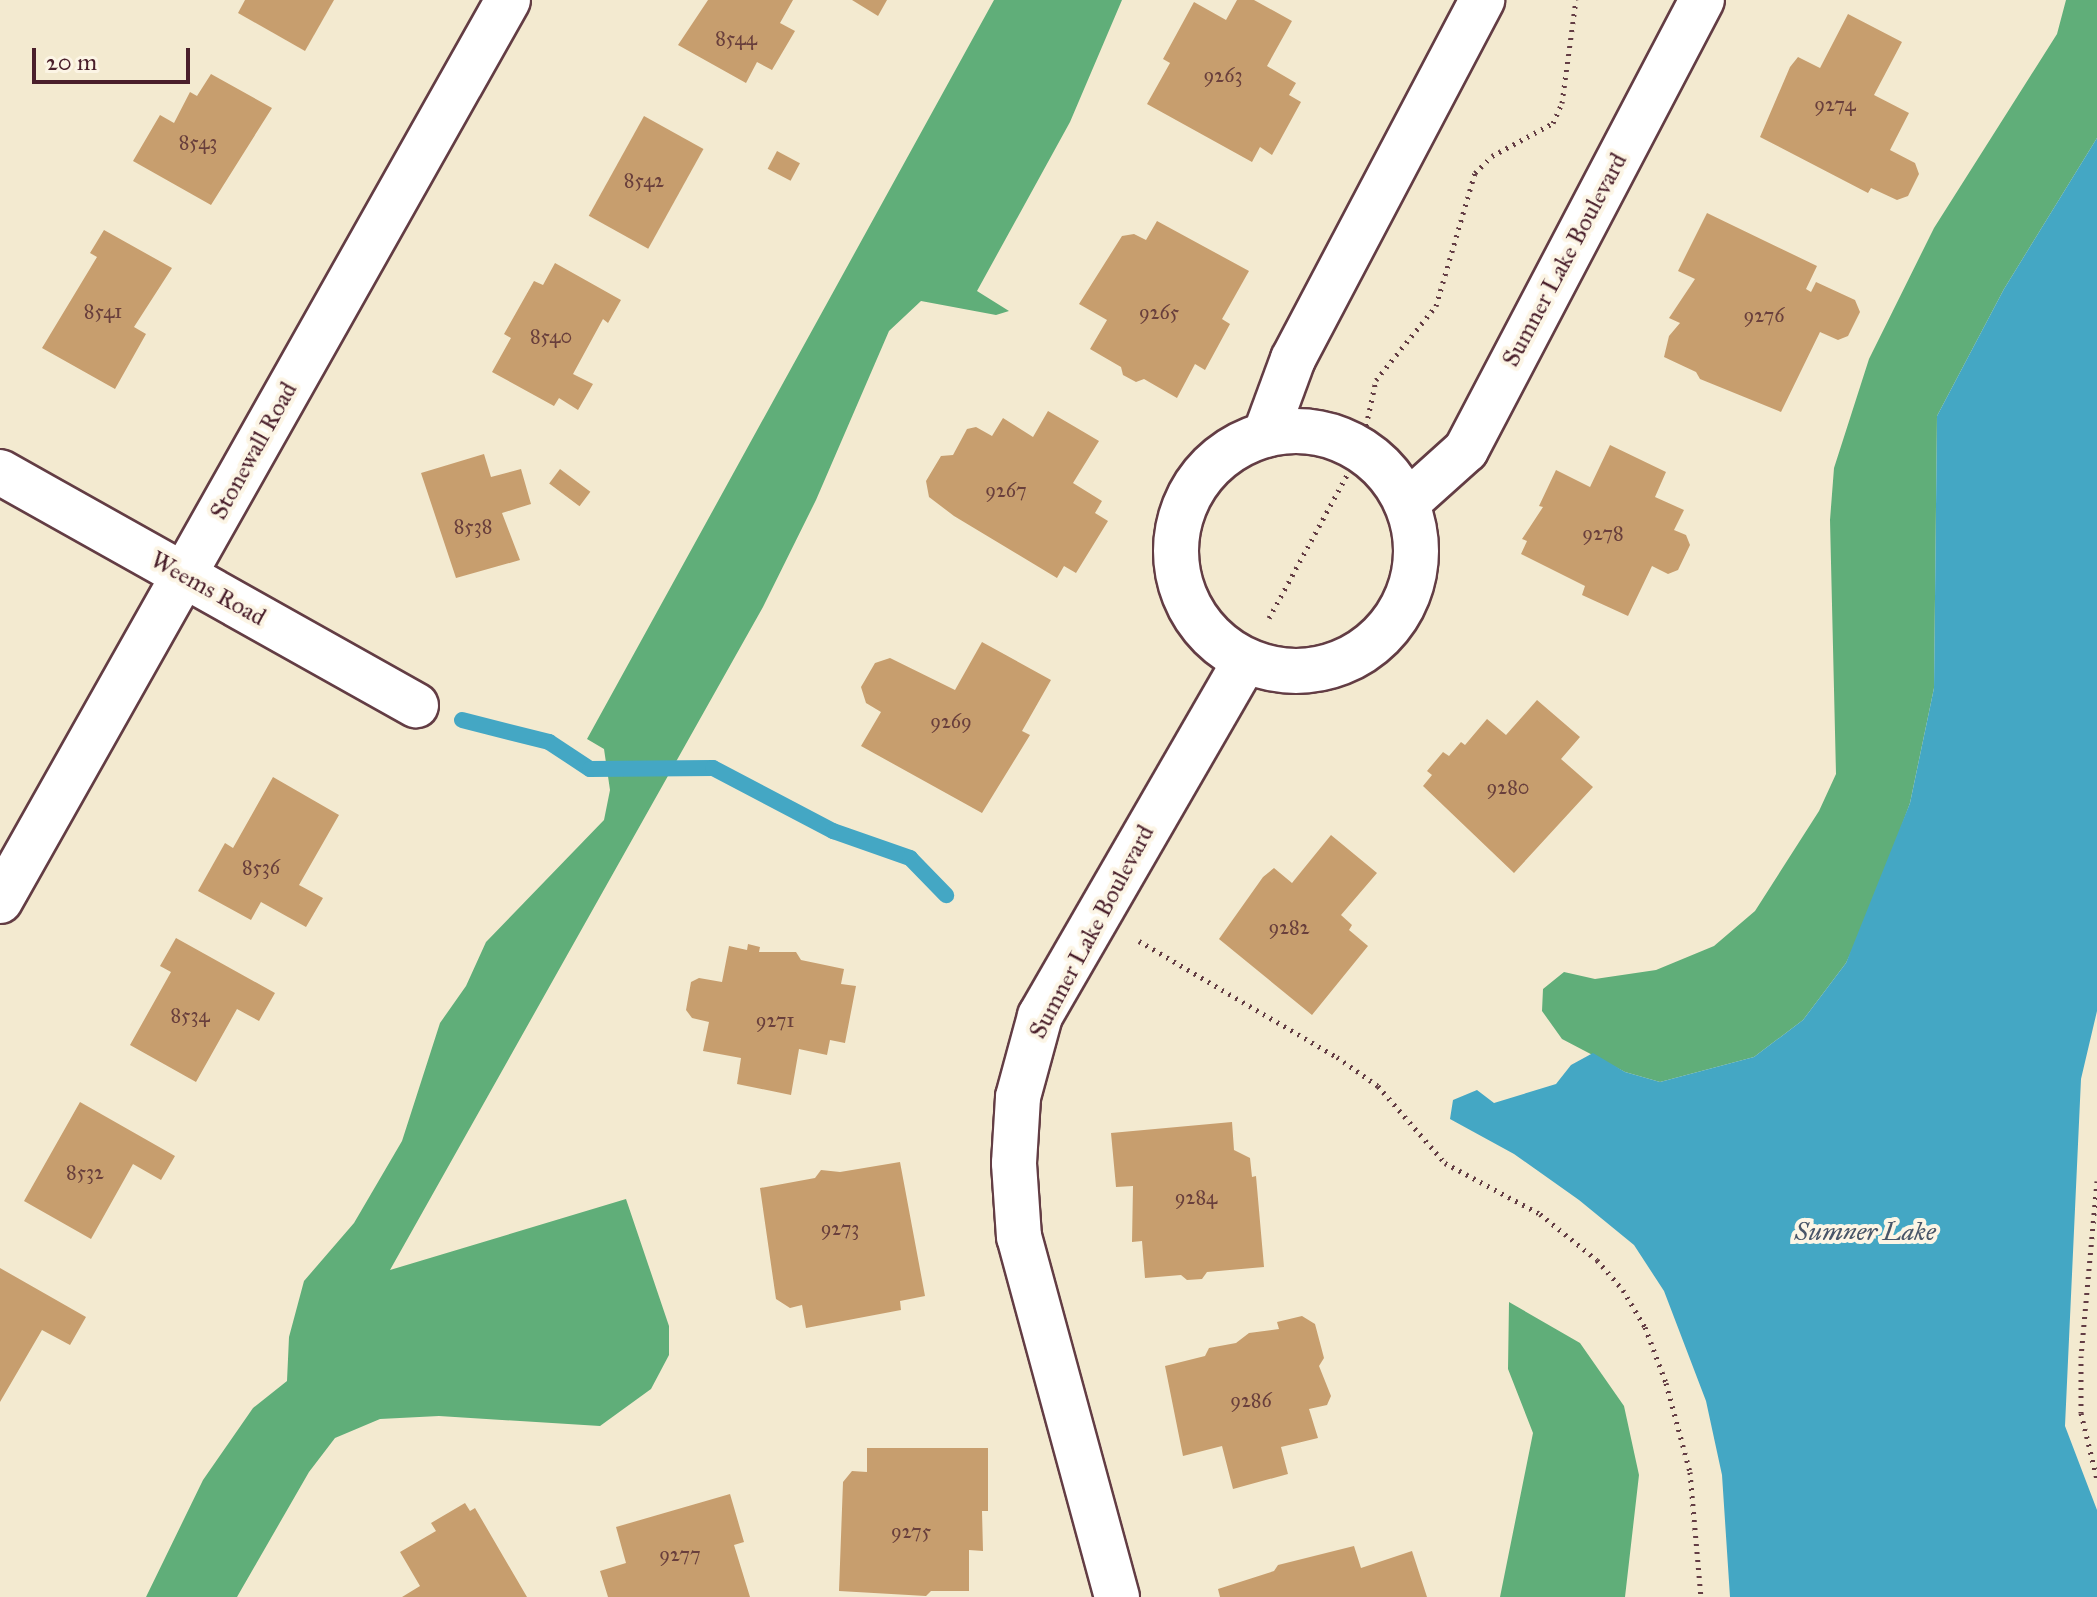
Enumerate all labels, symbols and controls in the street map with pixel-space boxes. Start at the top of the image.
house number: 8544 [715,26,757,50]
scale bar [36,32,194,82]
text: 20 m [46,47,97,77]
house number: 9263 [1204,63,1242,87]
house number: 9274 [1814,92,1856,116]
house number: 8543 [179,130,217,154]
street label: Sumner Lake Boulevard [1496,148,1634,372]
house number: 8542 [624,168,664,192]
house number: 8541 [84,299,122,323]
house number: 9265 [1139,300,1179,324]
house number: 9276 [1744,303,1784,327]
house number: 8540 [530,324,572,348]
street label: Stonewall Road [204,377,304,525]
house number: 9267 [985,478,1027,502]
house number: 8538 [454,514,492,538]
house number: 9278 [1582,521,1624,545]
street label: Weems Road [145,546,271,632]
house number: 9269 [930,709,972,733]
house number: 9280 [1487,775,1529,799]
street label: Sumner Lake Boulevard [1023,820,1161,1044]
house number: 8536 [242,855,280,879]
house number: 9282 [1268,915,1310,939]
house number: 8534 [170,1003,210,1027]
house number: 9271 [756,1008,794,1032]
house number: 8532 [66,1160,104,1184]
house number: 9284 [1175,1185,1217,1209]
house number: 9273 [821,1216,859,1240]
water label: Sumner Lake [1794,1216,1936,1248]
house number: 9286 [1230,1388,1272,1412]
house number: 9275 [891,1519,931,1543]
house number: 9277 [659,1542,701,1566]

